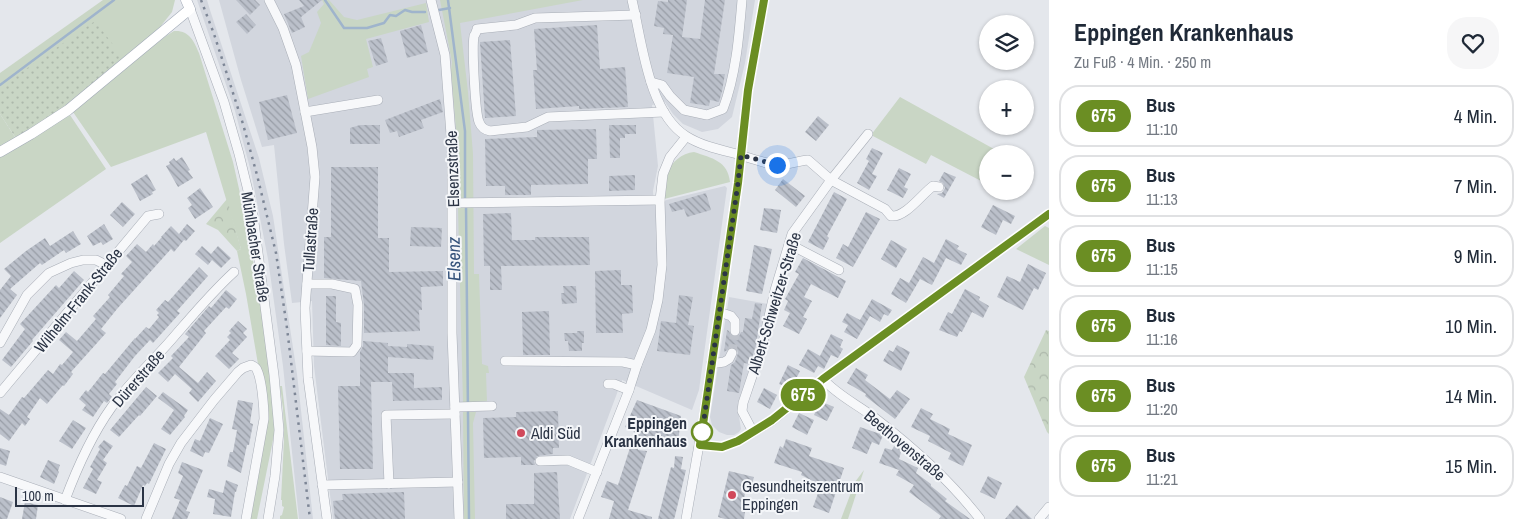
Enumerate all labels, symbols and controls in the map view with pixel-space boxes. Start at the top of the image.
map controls [979,15,1034,200]
button: layers [979,15,1034,70]
text: Eppingen Krankenhaus [1074,16,1294,48]
button: heart [1447,17,1499,69]
text: Zu Fuß · 4 Min. · 250 m [1074,51,1211,73]
button: + [979,80,1034,135]
text: Bus [1146,92,1175,118]
text: 675 [1091,103,1116,128]
text: 4 Min. [1454,103,1497,129]
text: 11:10 [1146,118,1178,140]
street label: Elsenzstraße [440,130,464,208]
button: − [979,145,1034,200]
your location [765,153,790,178]
text: Bus [1146,162,1175,188]
text: 675 [1091,173,1116,198]
text: 7 Min. [1454,173,1497,199]
text: 11:13 [1146,188,1178,210]
street label: Mühlbacher Straße [236,190,276,304]
street label: Tullastraße [297,207,323,273]
street label: Albert-Schweitzer-Straße [742,229,806,378]
text: Bus [1146,232,1175,258]
water label: Elsenz [441,236,466,281]
street label: Wilhelm-Frank-Straße [29,243,127,357]
text: 675 [1091,243,1116,268]
text: 9 Min. [1454,243,1497,269]
text: 11:15 [1146,258,1178,280]
text: Bus [1146,302,1175,328]
text: 675 [1091,313,1116,338]
text: 10 Min. [1445,313,1497,339]
text: 11:16 [1146,328,1178,350]
street label: Dürerstraße [107,344,169,412]
text: Bus [1146,372,1175,398]
line badge: 675 [774,379,832,411]
text: 675 [791,382,815,407]
text: 675 [1091,383,1116,408]
text: 14 Min. [1445,383,1497,409]
text: 11:20 [1146,398,1178,420]
street label: Beethovenstraße [860,404,950,486]
place label: Eppingen Krankenhaus [604,412,687,452]
marker: Eppingen Krankenhaus [691,421,713,443]
place label: Aldi Süd [530,422,581,444]
marker: Aldi Süd [515,427,527,439]
text: Bus [1146,442,1175,468]
text: 675 [1091,453,1116,478]
text: 15 Min. [1445,453,1497,479]
text: 11:21 [1146,468,1178,490]
place label: Gesundheitszentrum Eppingen [742,475,864,515]
scale bar [15,484,144,507]
text: 100 m [22,487,54,505]
marker: Gesundheitszentrum Eppingen [726,489,738,501]

